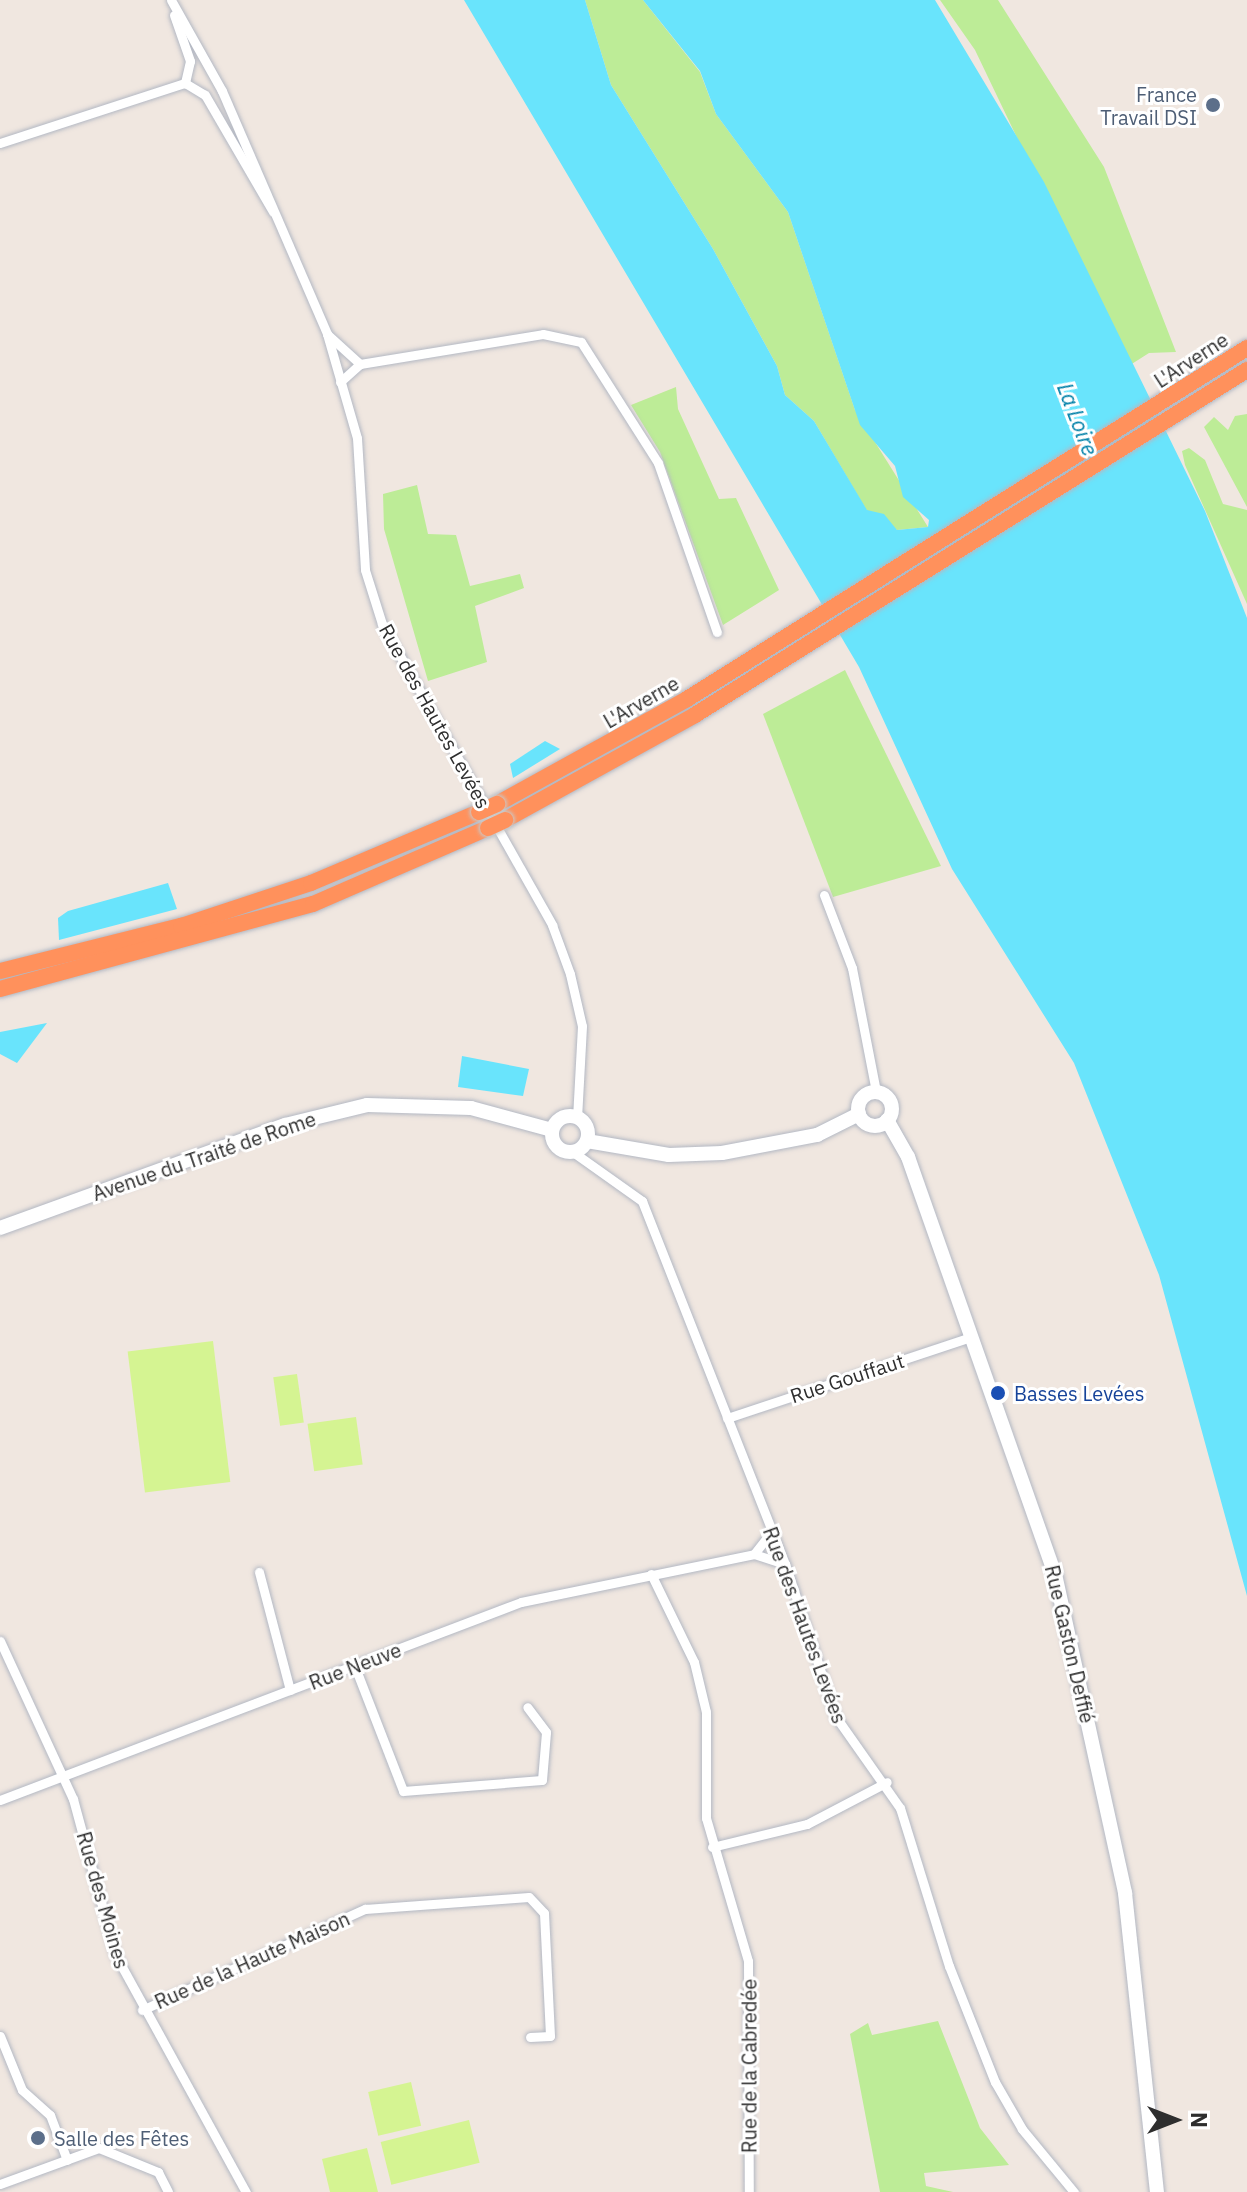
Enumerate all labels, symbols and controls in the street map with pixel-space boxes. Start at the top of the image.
place label: France Travail DSI [1100,82,1197,129]
marker: France Travail DSI [1204,96,1222,114]
street label: L'Arverne [1150,327,1232,393]
water label: La Loire [1052,379,1104,459]
street label: Rue des Hautes Levées [374,619,496,813]
street label: L'Arverne [599,671,683,733]
street label: Avenue du Traité de Rome [89,1106,319,1206]
street label: Rue Gouffaut [787,1348,907,1408]
place label: Basses Levées [1014,1381,1145,1405]
marker: Basses Levées [989,1384,1007,1402]
street label: Rue des Hautes Levées [758,1523,852,1727]
street label: Rue Gaston Deffié [1040,1563,1100,1725]
street label: Rue Neuve [305,1637,405,1695]
street label: Rue des Moines [72,1829,134,1971]
street label: Rue de la Haute Maison [151,1906,353,2014]
street label: Rue de la Cabredée [737,1979,761,2153]
north arrow [1135,2080,1215,2160]
text: N [1185,2112,1214,2128]
place label: Salle des Fêtes [54,2126,189,2150]
marker: Salle des Fêtes [29,2129,47,2147]

